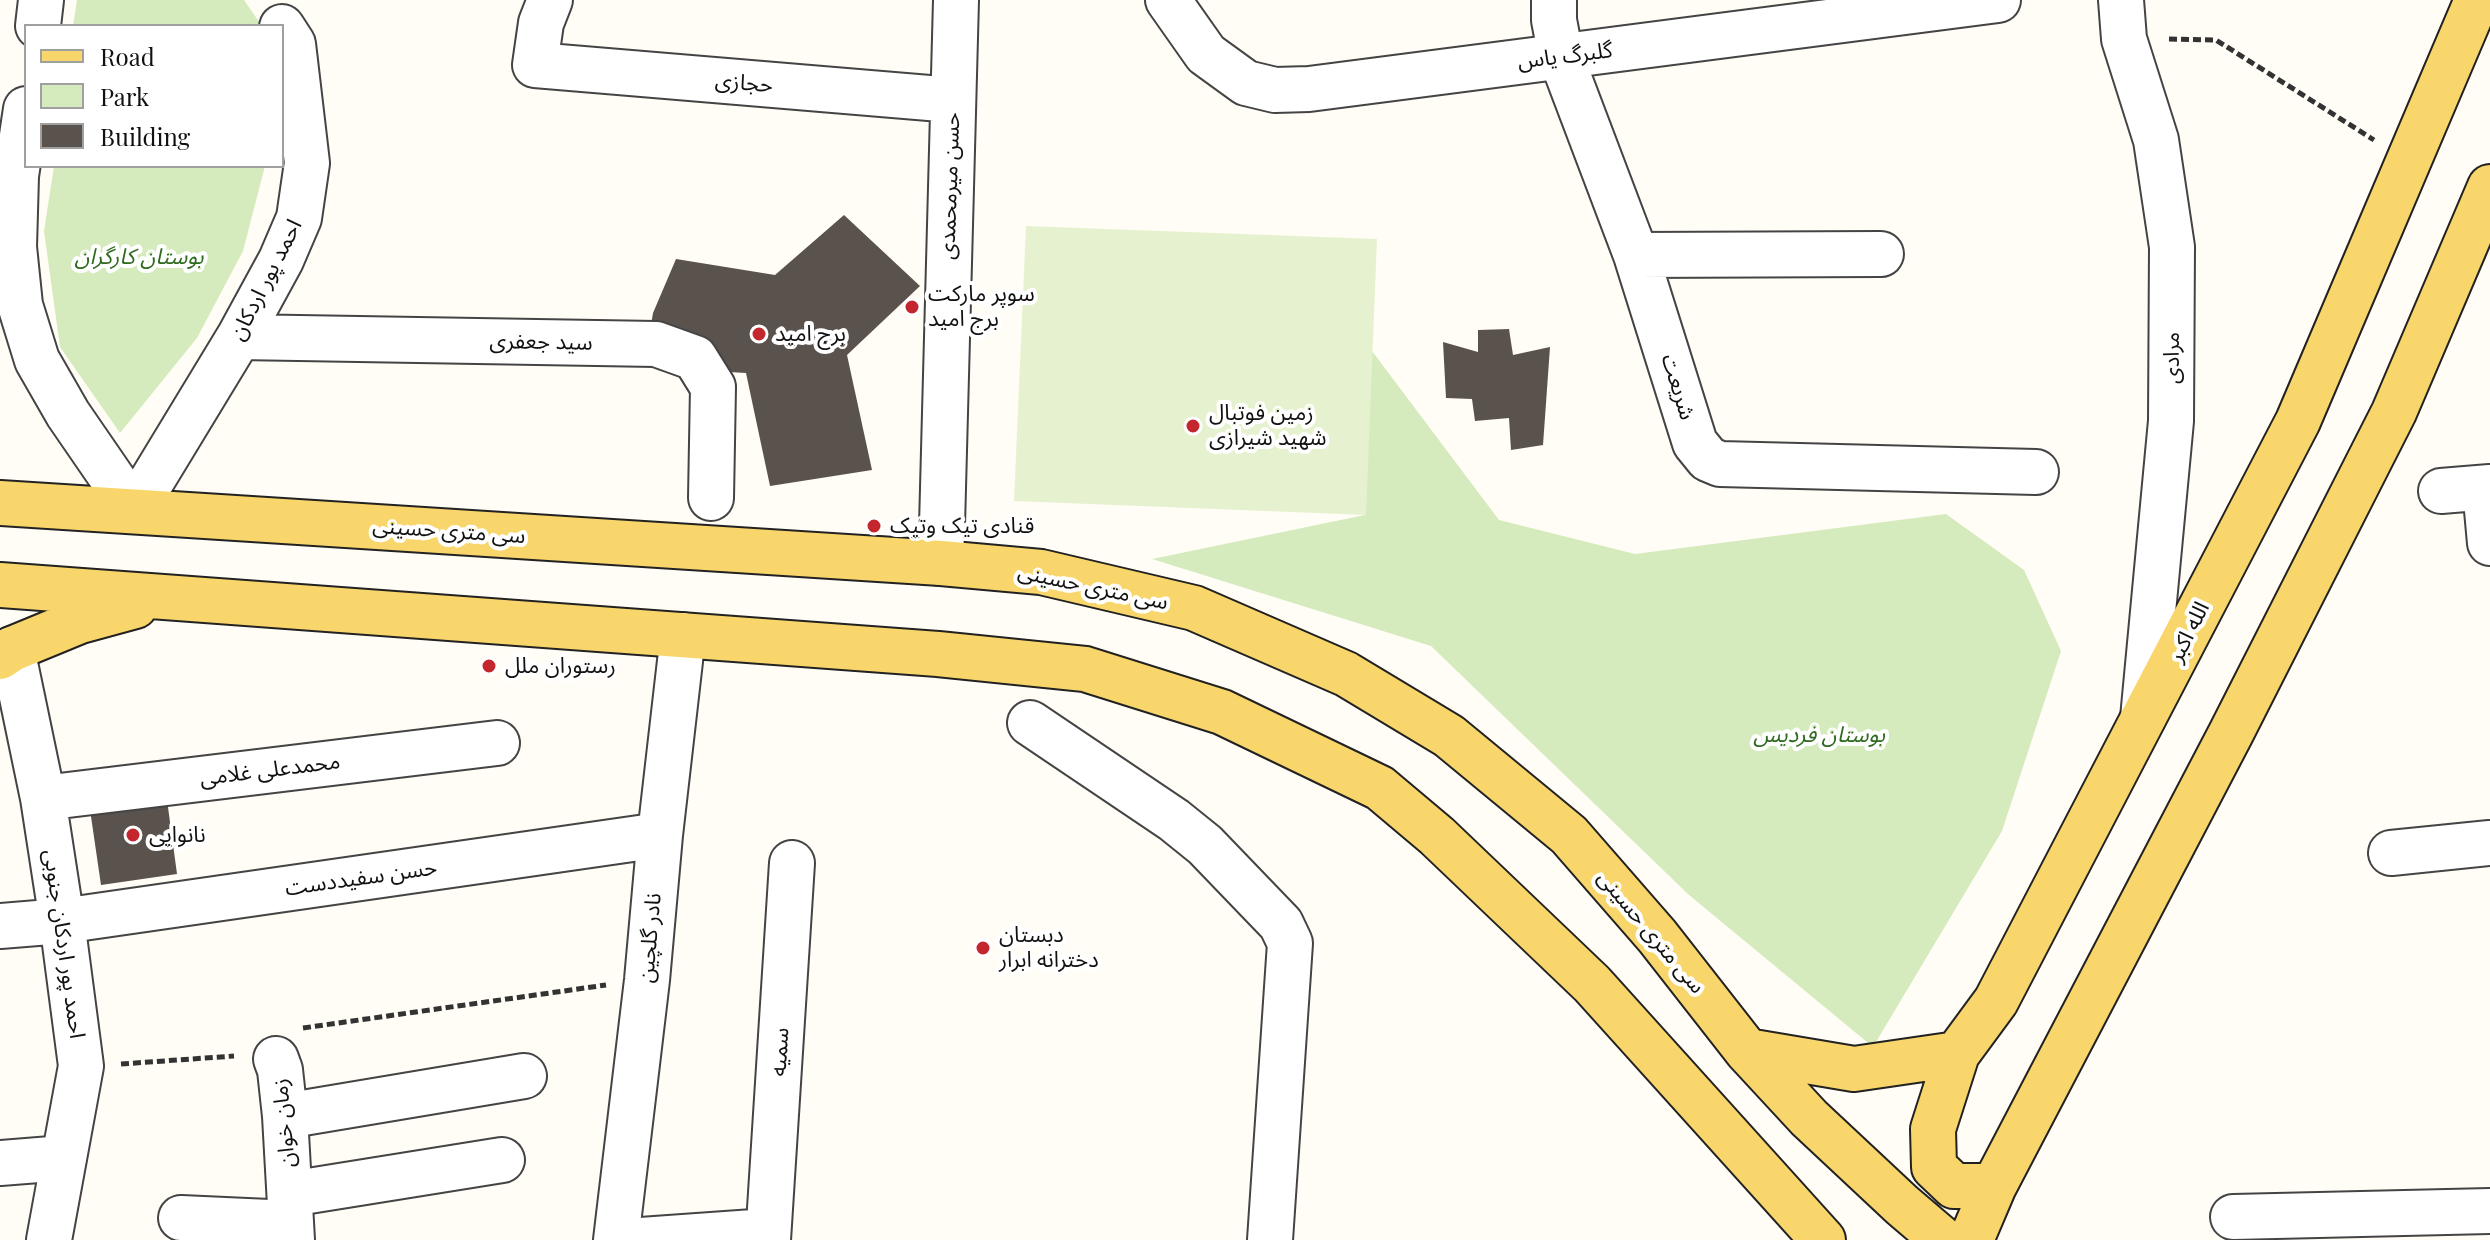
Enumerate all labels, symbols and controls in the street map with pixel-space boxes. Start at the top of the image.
legend [24,24,284,168]
street label: گلبرگ یاس [1516,37,1614,75]
text: Road [100,40,155,72]
street label: حجازی [714,67,774,99]
text: Park [100,80,149,112]
street label: حسن میرمحمدی [934,112,966,260]
text: Building [100,120,190,152]
street label: احمد پور اردکان [224,215,308,345]
park label: بوستان کارگران [75,244,203,270]
place label: سوپر مارکت برج امید [928,281,1035,332]
marker: سوپر مارکت برج امید [903,298,921,316]
place label: برج امید [775,321,846,347]
marker: برج امید [750,325,768,343]
street label: سید جعفری [489,328,593,356]
street label: مرادی [2159,332,2185,384]
street label: شریعت [1656,351,1700,423]
place label: زمین فوتبال شهید شیرازی [1209,400,1326,452]
marker: زمین فوتبال شهید شیرازی [1184,417,1202,435]
street label: سی متری حسینی [372,512,526,550]
place label: قنادی تیک وتیک [890,513,1034,539]
marker: قنادی تیک وتیک [865,517,883,535]
street label: سی متری حسینی [1015,558,1171,616]
street label: الله اکبر [2163,597,2215,667]
place label: رستوران ملل [505,653,616,679]
marker: رستوران ملل [480,657,498,675]
park label: بوستان فردیس [1753,722,1885,748]
street label: محمدعلی غلامی [198,748,342,792]
place label: نانوایی [149,822,206,848]
marker: نانوایی [124,826,142,844]
street label: احمد پور اردکان جنوبی [38,848,90,1040]
street label: حسن سفیددست [283,854,439,902]
street label: سی متری حسینی [1592,865,1710,999]
street label: نادر گلچین [633,892,667,984]
place label: دبستان دخترانه ابرار [999,922,1099,974]
marker: دبستان دخترانه ابرار [974,939,992,957]
street label: سمیه [765,1027,795,1077]
street label: زمان خوان [267,1077,301,1169]

